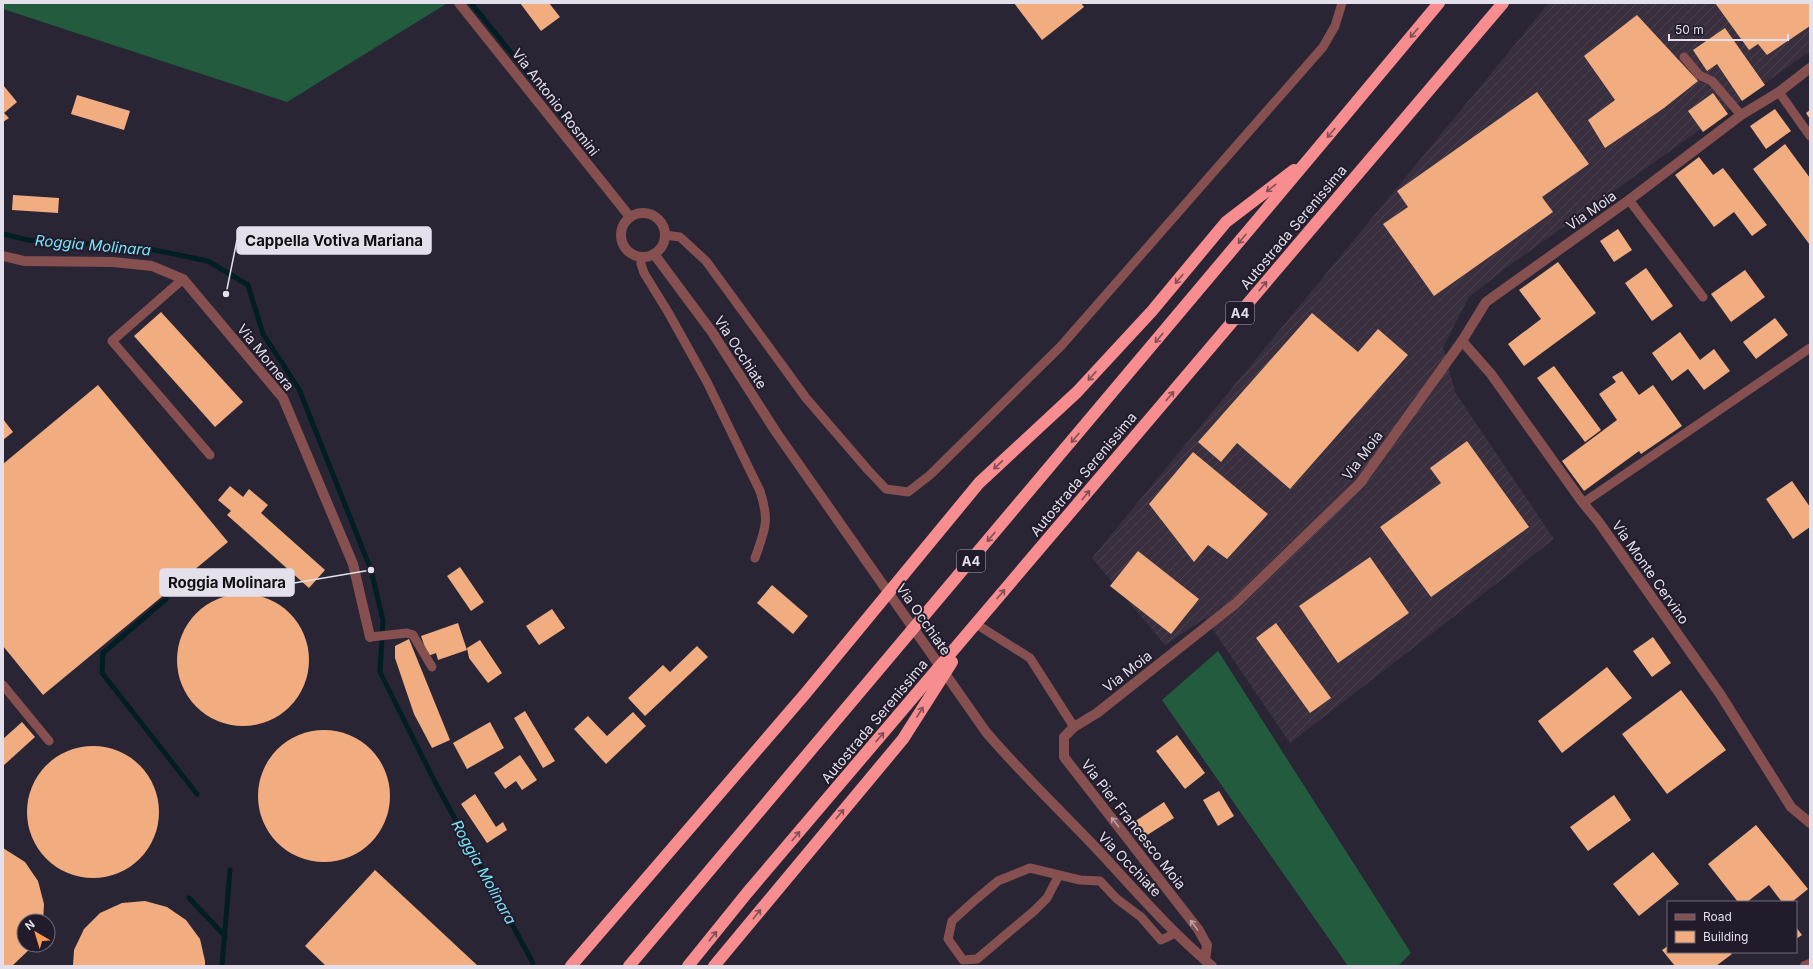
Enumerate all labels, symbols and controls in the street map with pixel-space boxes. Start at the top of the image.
scale bar [1669,16,1788,42]
text: 50 m [1675,22,1704,37]
one-way arrow [1410,28,1419,38]
street label: Via Antonio Rosmini [509,45,603,159]
one-way arrow [1326,128,1335,138]
street label: Autostrada Serenissima [1236,162,1350,292]
one-way arrow [1265,184,1276,192]
street label: Via Moia [1563,187,1619,233]
callout: Cappella Votiva Mariana [237,227,431,254]
water label: Roggia Molinara [34,230,152,260]
text: Cappella Votiva Mariana [245,231,423,250]
one-way arrow [1238,233,1247,244]
one-way arrow [1174,273,1183,284]
one-way arrow [1258,281,1267,291]
road number: A4 [1226,302,1254,324]
street label: Via Occhiate [711,312,771,392]
street label: Via Mornera [234,320,298,394]
one-way arrow [1154,333,1163,344]
one-way arrow [1088,371,1097,381]
one-way arrow [1165,391,1174,401]
street label: Autostrada Serenissima [1026,409,1140,539]
street label: Via Moia [1338,427,1386,483]
one-way arrow [1070,432,1079,443]
one-way arrow [993,460,1003,470]
one-way arrow [1081,490,1090,500]
street label: Via Monte Cervino [1609,517,1693,627]
one-way arrow [987,532,996,543]
road number: A4 [957,550,985,572]
callout: Roggia Molinara [160,569,294,596]
text: Roggia Molinara [168,573,286,592]
street label: Via Occhiate [893,580,955,658]
one-way arrow [997,589,1006,599]
street label: Via Moia [1099,647,1155,695]
street label: Autostrada Serenissima [817,656,931,786]
one-way arrow [917,706,925,718]
one-way arrow [876,732,885,742]
street label: Via Pier Francesco Moia [1078,756,1190,892]
one-way arrow [836,809,845,820]
water label: Roggia Molinara [447,816,521,928]
one-way arrow [1110,817,1119,828]
street label: Via Occhiate [1095,828,1165,900]
one-way arrow [791,831,800,841]
legend [1667,901,1797,953]
one-way arrow [752,909,761,920]
text: Road [1703,909,1732,924]
north arrow [16,913,56,953]
text: N [22,917,37,933]
one-way arrow [1190,920,1198,931]
text: Building [1703,929,1748,944]
one-way arrow [708,930,717,941]

